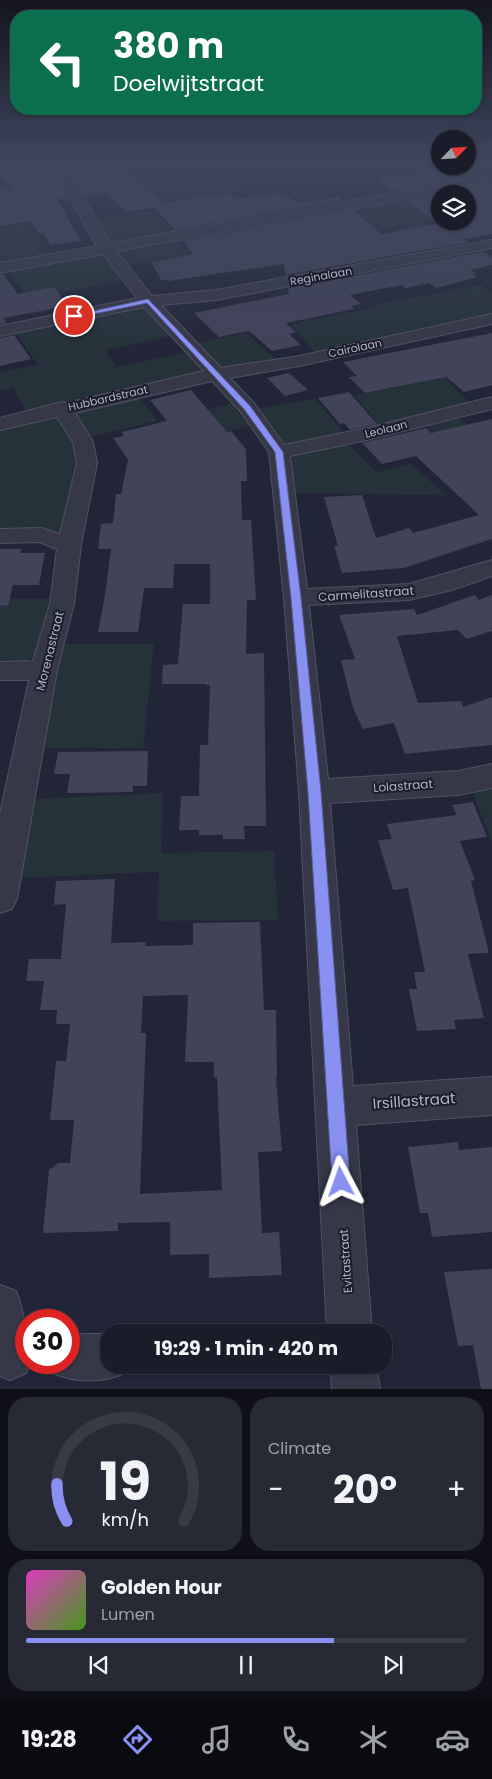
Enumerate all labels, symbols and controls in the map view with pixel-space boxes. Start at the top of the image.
text: 380 m [113,21,224,70]
icon: left [30,30,95,95]
text: Doelwijtstraat [113,68,264,99]
north arrow [431,130,476,175]
map controls [431,130,476,230]
button: layers [431,185,476,230]
street label: Reginalaan [289,263,353,289]
pin [53,295,95,337]
icon: arrive [60,302,88,330]
street label: Cairolaan [327,335,383,361]
street label: Hubbardstraat [67,381,149,415]
street label: Leolaan [363,416,409,442]
street label: Carmelitastraat [318,582,414,605]
street label: Morenastraat [31,609,68,692]
street label: Lolastraat [373,775,433,796]
street label: Irsillastraat [372,1087,456,1114]
position arrow [314,1155,366,1207]
street label: Evitastraat [335,1229,356,1294]
speed limit sign: 30 [15,1309,80,1374]
text: 19:29 · 1 min · 420 m [154,1335,338,1362]
text: Climate [268,1437,331,1460]
text: 19 [99,1445,151,1518]
text: 20° [333,1463,397,1516]
text: − [268,1470,283,1509]
text: + [447,1470,466,1509]
text: km/h [101,1507,149,1532]
text: Golden Hour [101,1574,222,1601]
text: Lumen [101,1603,155,1626]
icon: previous [85,1651,113,1679]
icon: pause [232,1651,260,1679]
icon: next [379,1651,407,1679]
icon: directions [120,1722,155,1757]
icon: music [199,1722,234,1757]
icon: phone [278,1722,313,1757]
icon: climate [356,1722,391,1757]
icon: car [435,1722,470,1757]
text: 19:28 [22,1724,77,1755]

